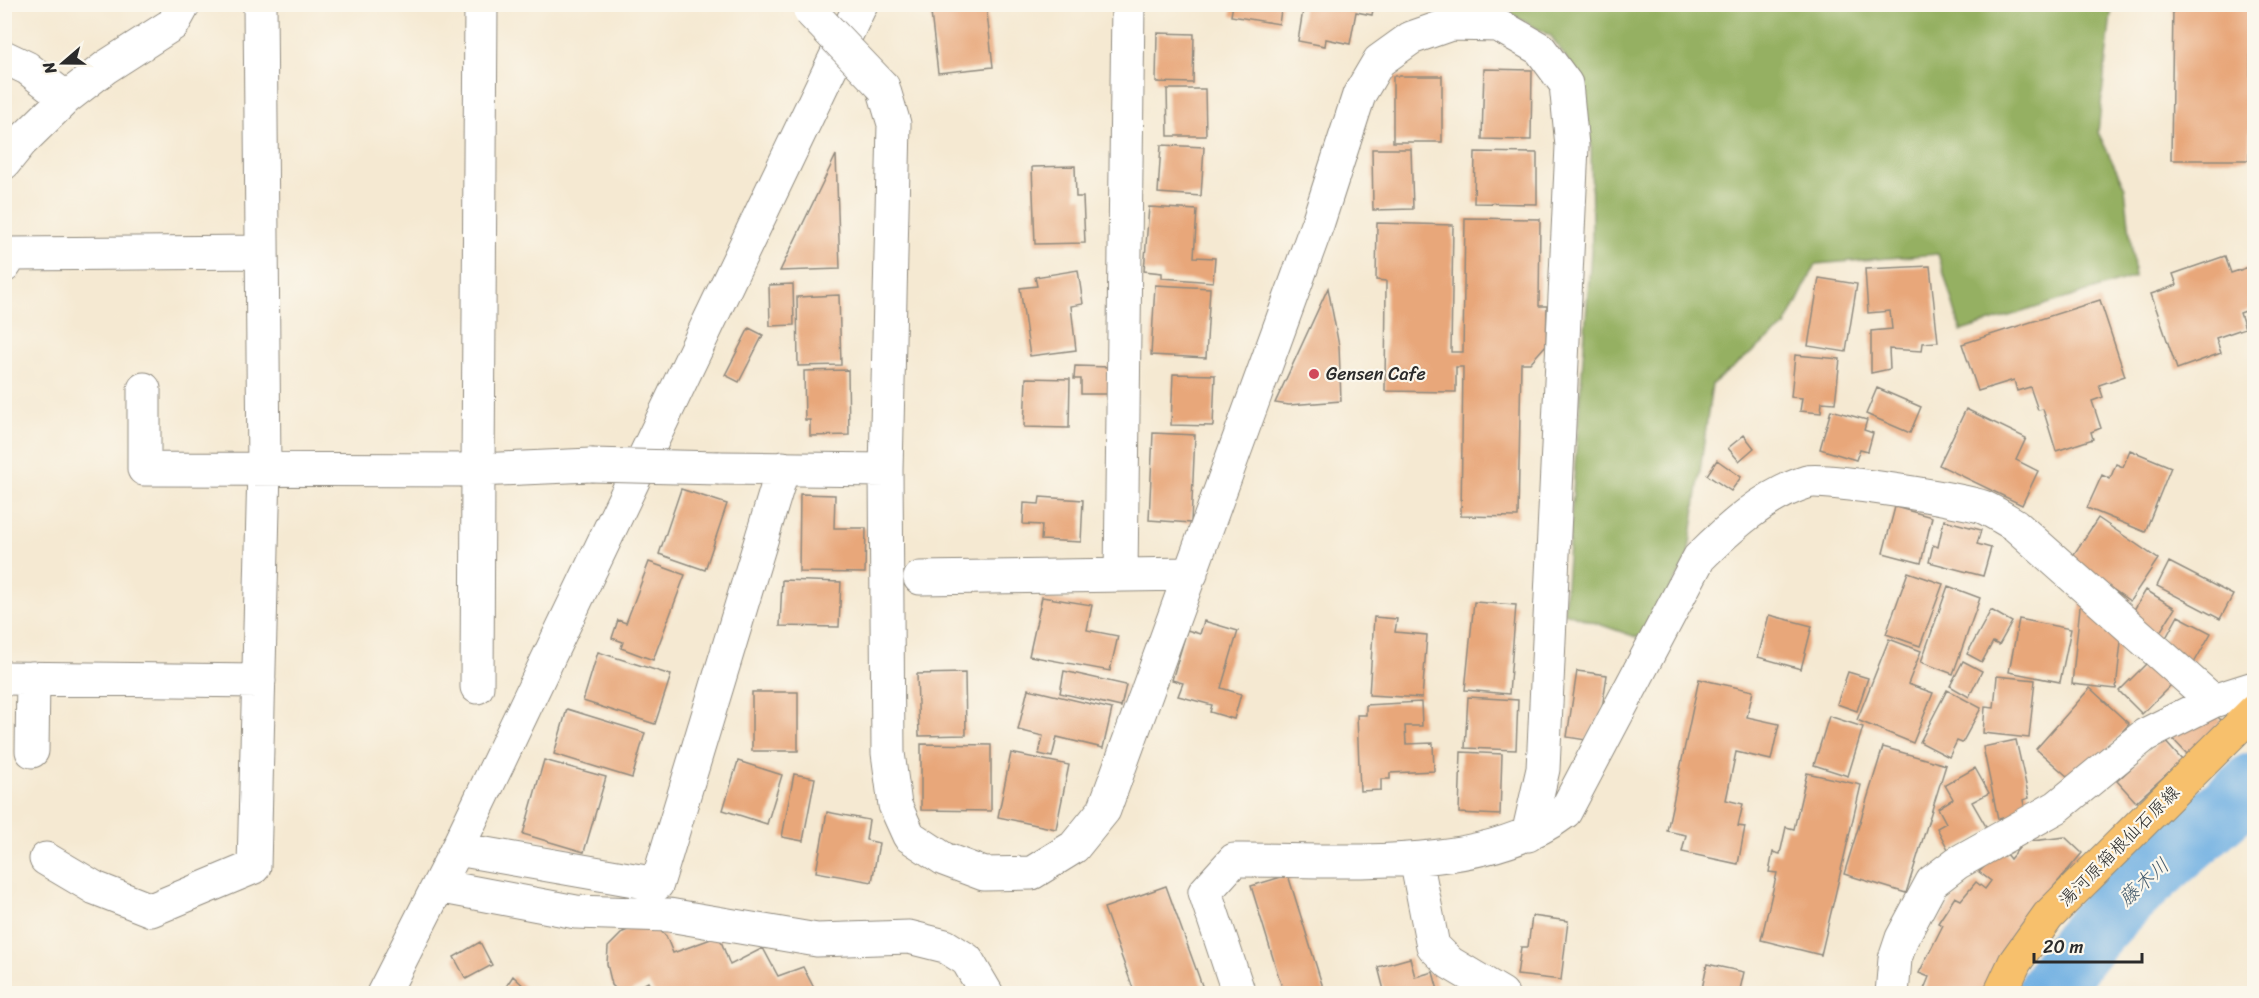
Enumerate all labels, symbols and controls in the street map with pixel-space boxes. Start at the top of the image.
north arrow [33,33,93,93]
text: N [34,57,65,79]
place label: Gensen Cafe [1326,358,1426,390]
marker: Gensen Cafe [1307,367,1321,381]
street label: 湯河原箱根仙石原線 [2050,777,2188,915]
water label: 藤木川 [2110,849,2178,915]
scale bar [2034,926,2142,964]
text: 20 m [2043,931,2083,963]

